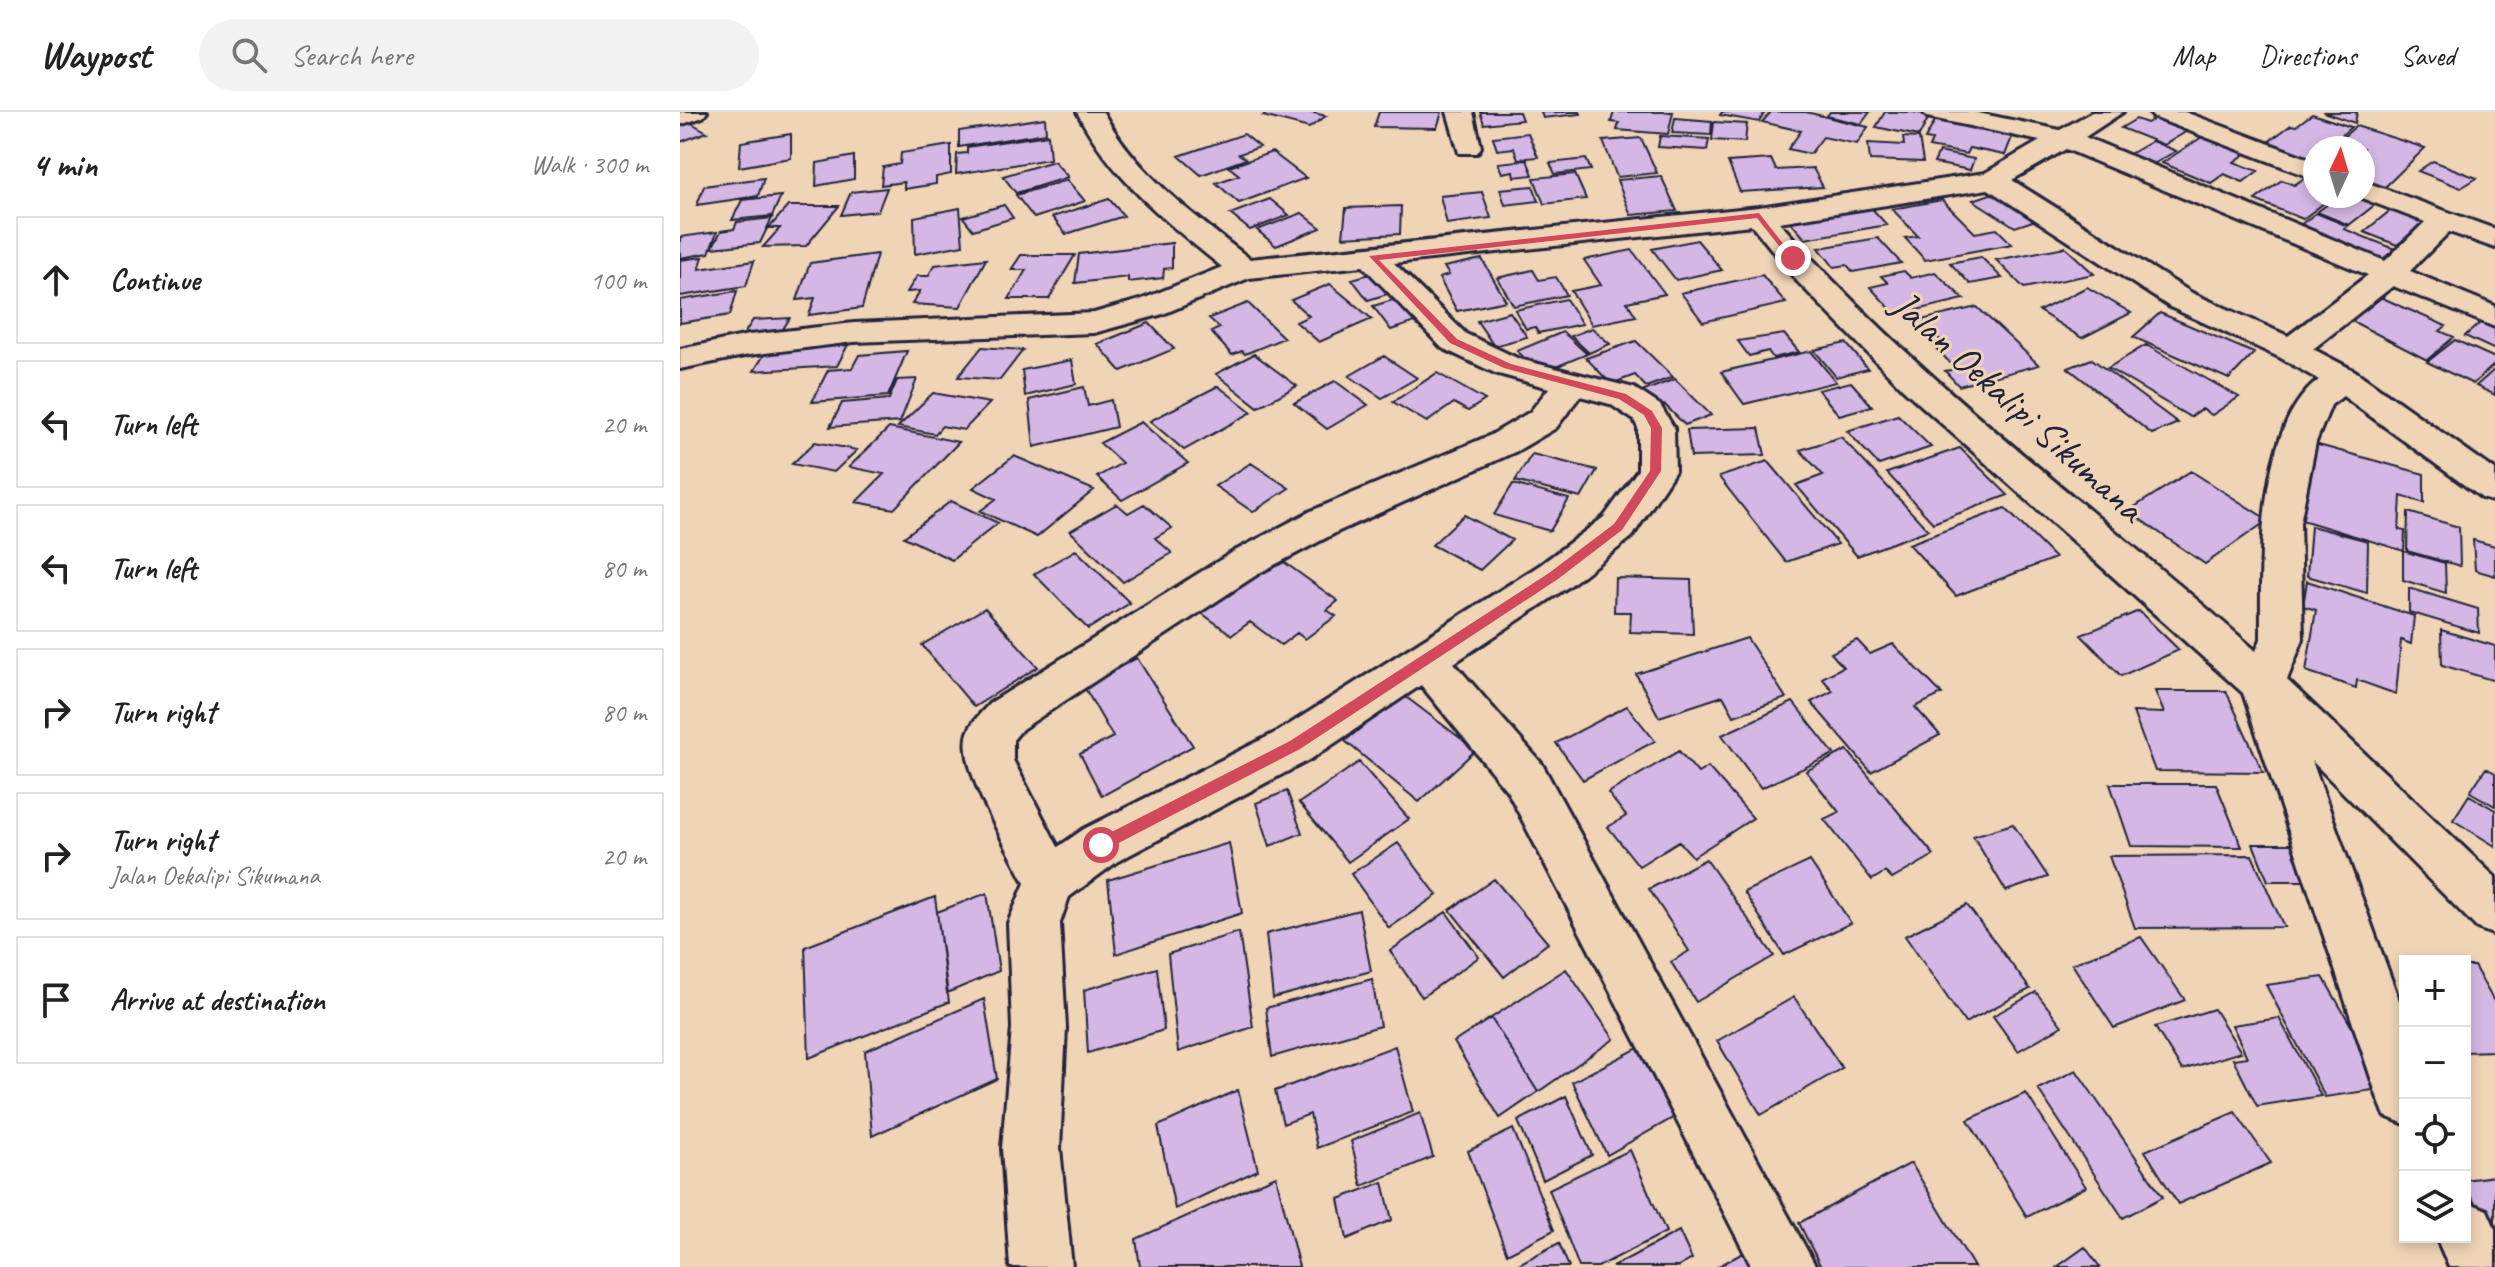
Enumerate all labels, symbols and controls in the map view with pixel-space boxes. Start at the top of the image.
search box [199,19,759,91]
text: Waypost [40,32,151,79]
icon: search [227,33,271,77]
text: Search here [291,36,413,74]
text: Map [2172,38,2215,73]
text: Directions [2259,38,2357,73]
text: Saved [2401,38,2455,73]
north arrow [2303,136,2375,208]
text: 4 min [32,143,97,186]
text: Walk · 300 m [531,148,648,181]
route end [1775,240,1811,276]
icon: ahead [34,258,78,302]
text: Continue [110,261,200,299]
text: 100 m [590,264,646,297]
street label: Jalan Oekalipi Sikumana [1880,278,2156,534]
icon: left [34,402,78,446]
text: Turn left [110,405,197,443]
text: 20 m [602,408,646,441]
icon: left [34,546,78,590]
text: Turn left [110,549,197,587]
text: 80 m [602,552,646,585]
icon: right [34,690,78,734]
text: Turn right [110,693,215,731]
text: 80 m [602,696,646,729]
text: Turn right [110,821,215,859]
route start [1083,827,1119,863]
icon: right [34,834,78,878]
text: 20 m [602,840,646,873]
text: Jalan Oekalipi Sikumana [110,859,320,892]
map controls [2399,955,2471,1243]
button: + [2399,955,2471,1027]
icon: arrive [34,978,78,1022]
text: Arrive at destination [110,981,325,1019]
button: − [2399,1027,2471,1099]
button: locate [2399,1099,2471,1171]
button: layers [2399,1171,2471,1243]

